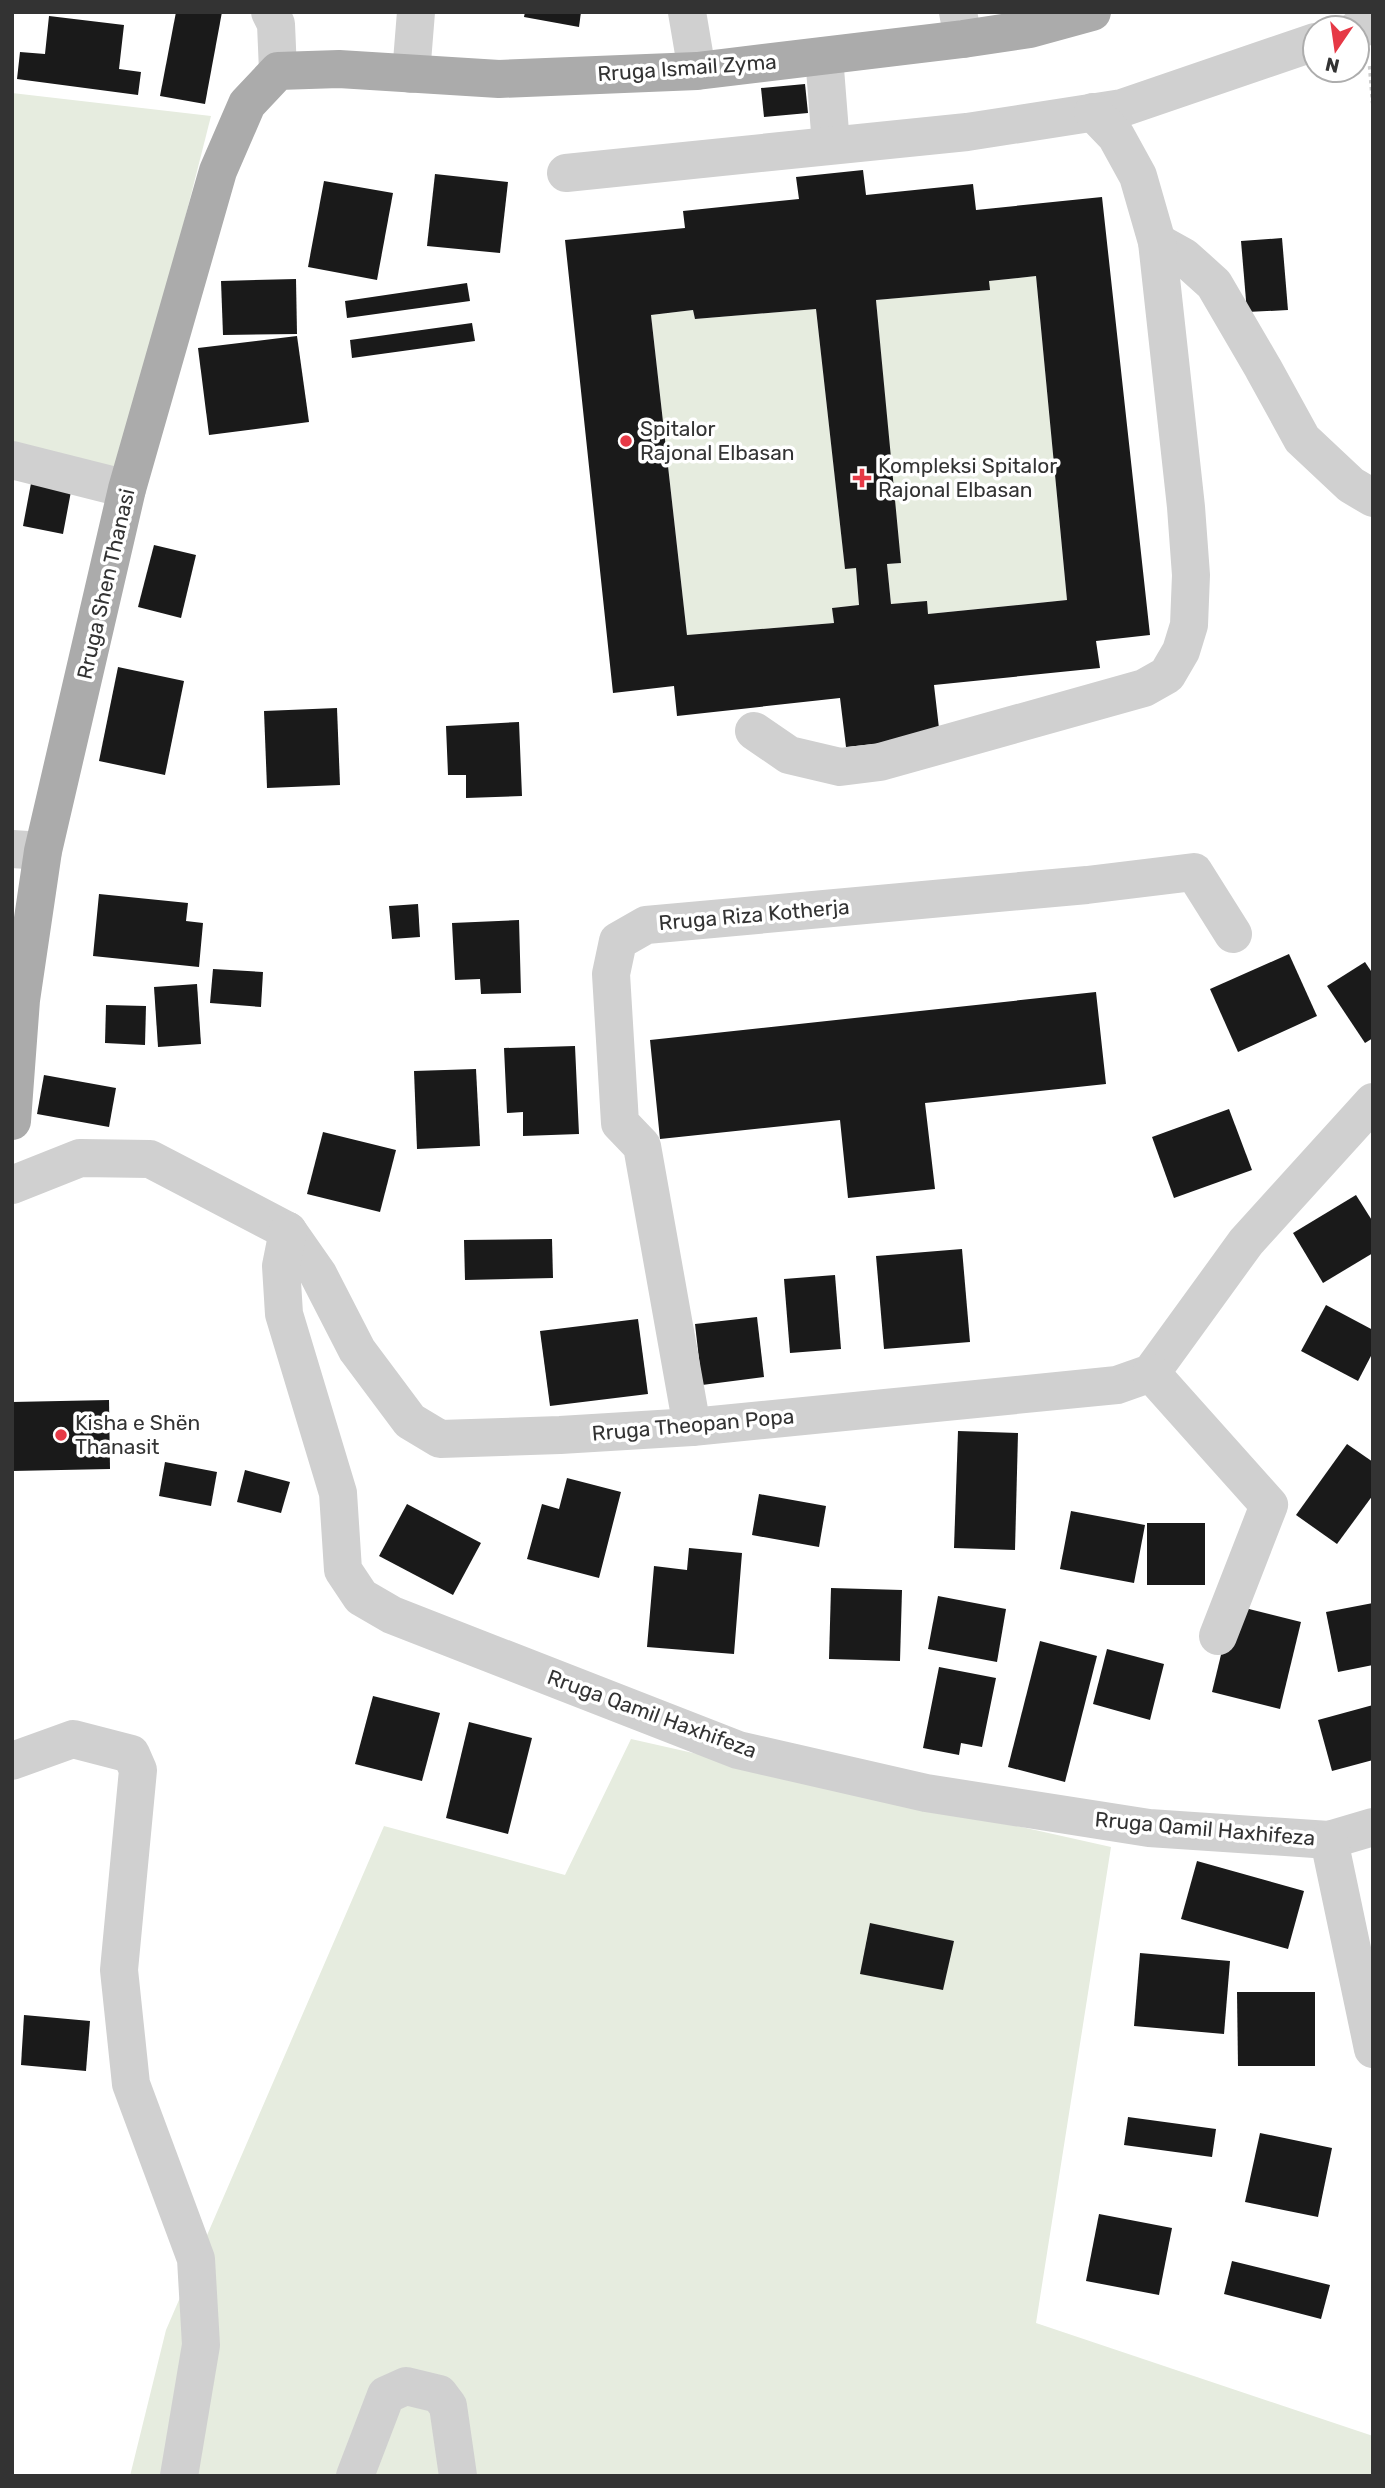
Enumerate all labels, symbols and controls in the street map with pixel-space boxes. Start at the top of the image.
north arrow [1301,14,1371,84]
street label: Rruga Ismail Zyma [596,49,777,86]
text: N [1323,52,1342,78]
place label: Spitalor Rajonal Elbasan [640,416,794,465]
marker: Spitalor Rajonal Elbasan [618,433,634,449]
place label: Kompleksi Spitalor Rajonal Elbasan [878,453,1057,502]
marker: Kompleksi Spitalor Rajonal Elbasan [852,468,872,488]
street label: Rruga Shen Thanasi [71,486,140,682]
street label: Rruga Riza Kotherja [657,894,850,935]
street label: Rruga Theopan Popa [591,1403,795,1446]
place label: Kisha e Shën Thanasit [75,1410,200,1459]
marker: Kisha e Shën Thanasit [53,1427,69,1443]
street label: Rruga Qamil Haxhifeza [544,1664,760,1763]
street label: Rruga Qamil Haxhifeza [1094,1806,1316,1851]

